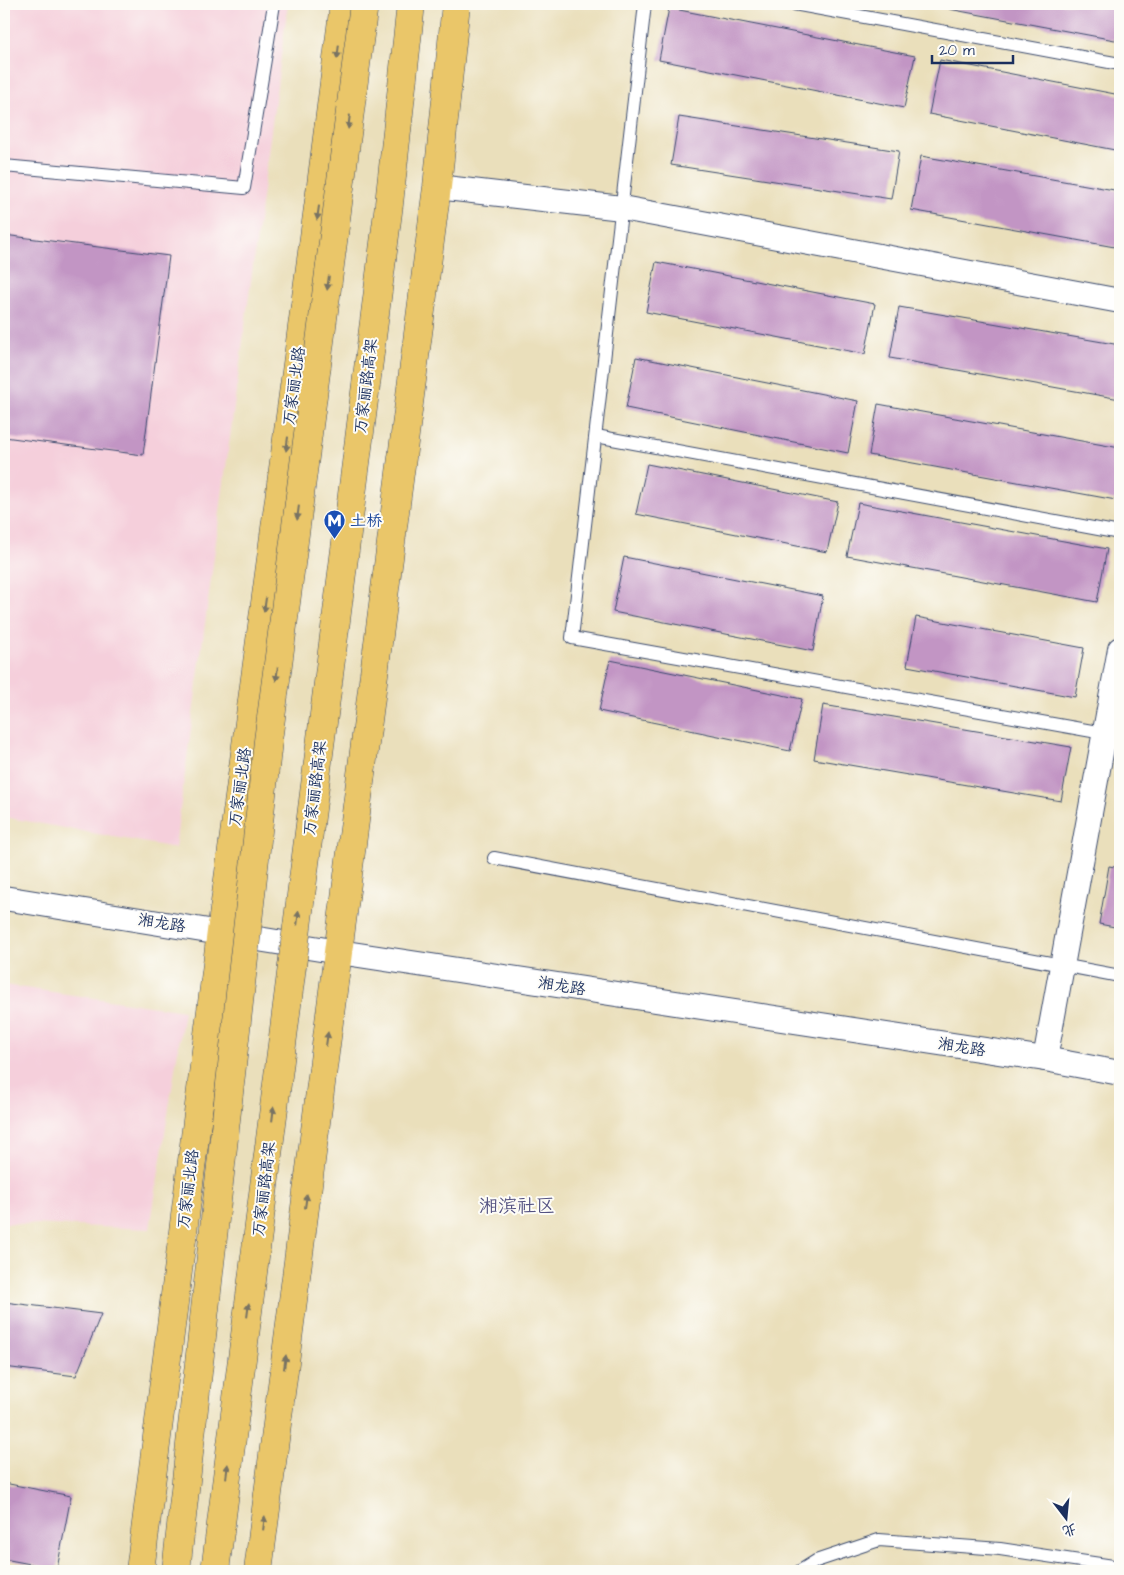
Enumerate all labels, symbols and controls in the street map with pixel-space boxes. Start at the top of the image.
scale bar [932,32,1013,64]
text: 20 m [939,40,975,61]
one-way arrow [334,44,342,60]
one-way arrow [345,114,353,130]
one-way arrow [313,206,321,222]
one-way arrow [324,275,332,291]
street label: 万家丽路高架 [349,337,383,435]
street label: 万家丽北路 [278,345,310,427]
one-way arrow [282,436,290,452]
one-way arrow [294,506,302,522]
metro station icon: 土桥 [322,509,346,540]
place label: 土桥 [350,510,382,532]
one-way arrow [261,597,269,613]
one-way arrow [273,667,281,683]
street label: 万家丽路高架 [298,739,332,837]
street label: 万家丽北路 [224,746,256,828]
street label: 湘龙路 [137,908,187,938]
one-way arrow [294,910,302,926]
street label: 湘龙路 [537,971,587,1001]
one-way arrow [323,1031,331,1047]
street label: 湘龙路 [937,1032,987,1062]
one-way arrow [269,1105,277,1121]
street label: 万家丽路高架 [247,1140,281,1238]
street label: 万家丽北路 [172,1148,204,1230]
one-way arrow [302,1192,310,1208]
district label: 湘滨社区 [479,1193,555,1220]
one-way arrow [244,1301,252,1317]
one-way arrow [281,1353,289,1369]
one-way arrow [224,1463,232,1479]
north arrow [1042,1492,1092,1542]
one-way arrow [260,1515,268,1531]
text: 北 [1060,1518,1079,1541]

